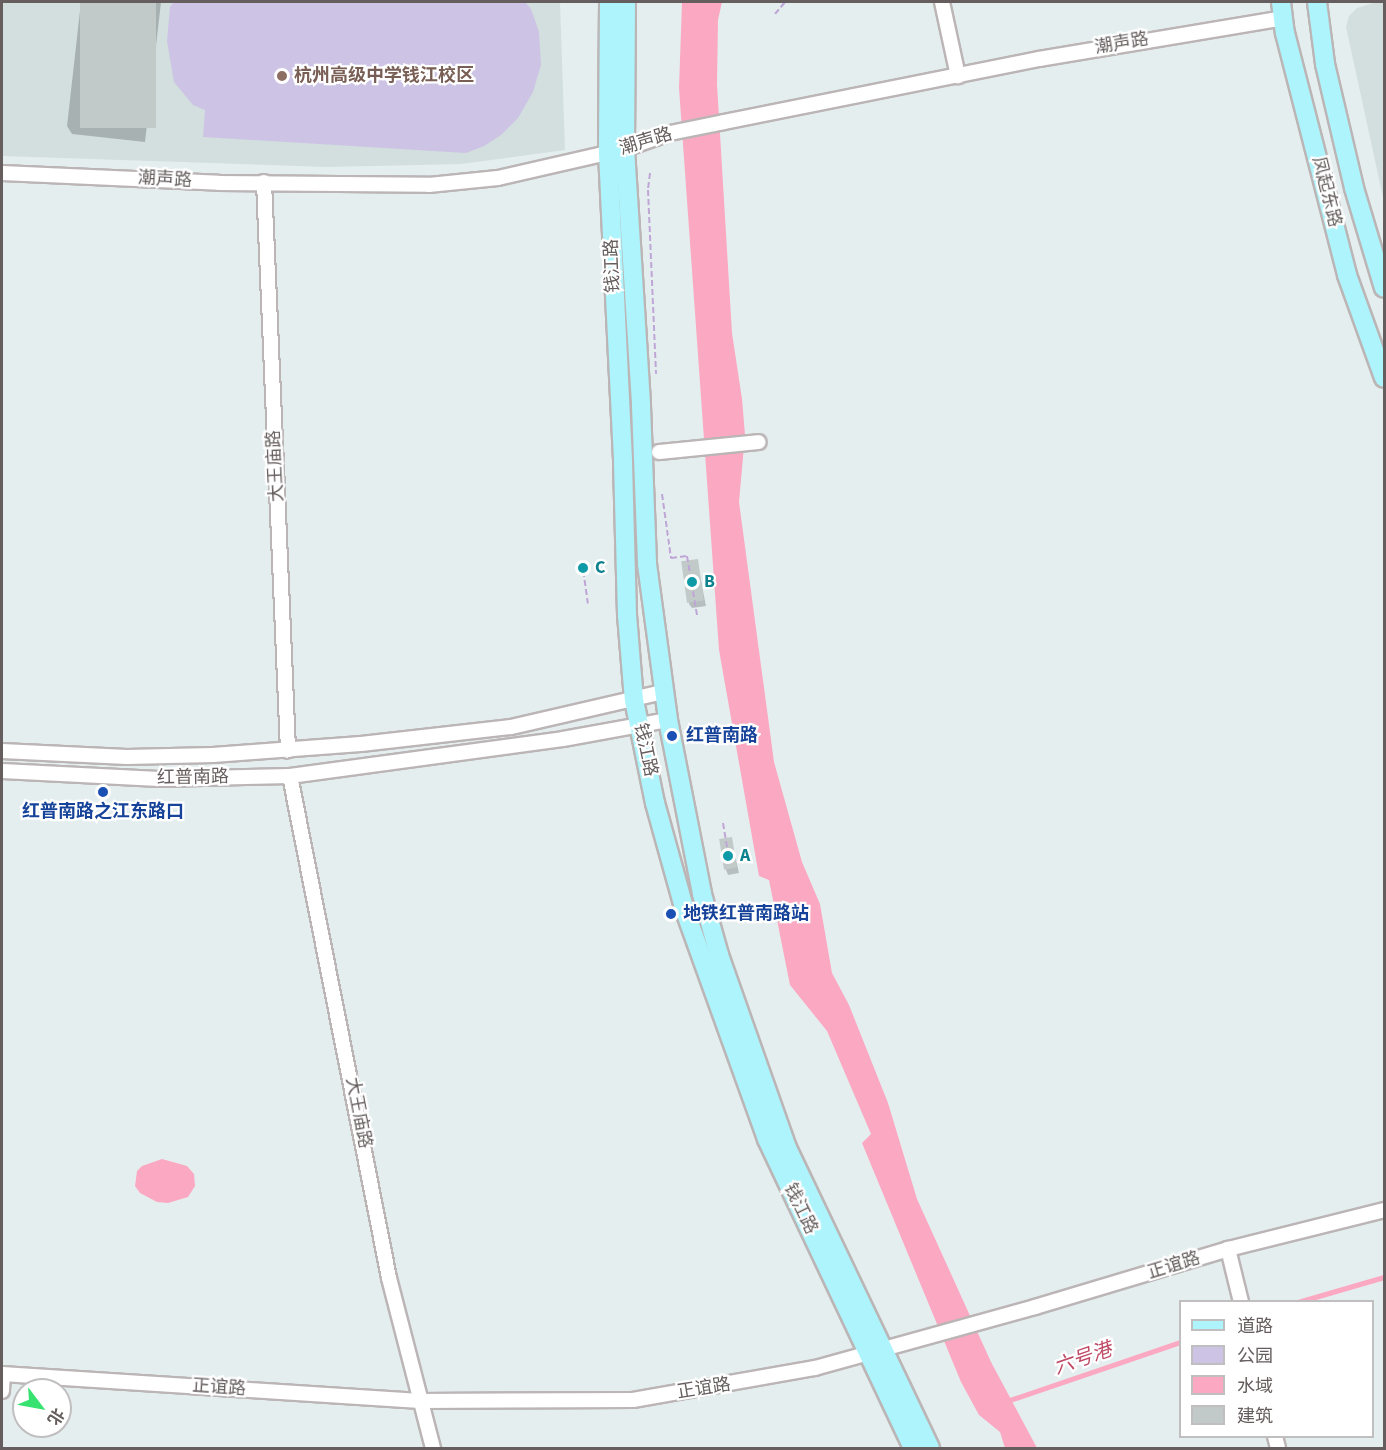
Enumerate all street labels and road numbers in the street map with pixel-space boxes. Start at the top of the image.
street label: 潮声路 [1094,29,1150,59]
street label: 潮声路 [617,124,675,160]
street label: 凤起东路 [1307,154,1345,230]
street label: 潮声路 [137,168,193,192]
street label: 钱江路 [601,239,625,293]
street label: 大王庙路 [263,429,289,503]
street label: 钱江路 [629,721,661,779]
street label: 红普南路 [157,767,229,789]
street label: 大王庙路 [341,1076,375,1150]
street label: 钱江路 [778,1180,822,1238]
street label: 正谊路 [1145,1248,1203,1284]
street label: 正谊路 [676,1374,732,1404]
street label: 正谊路 [191,1375,247,1401]

